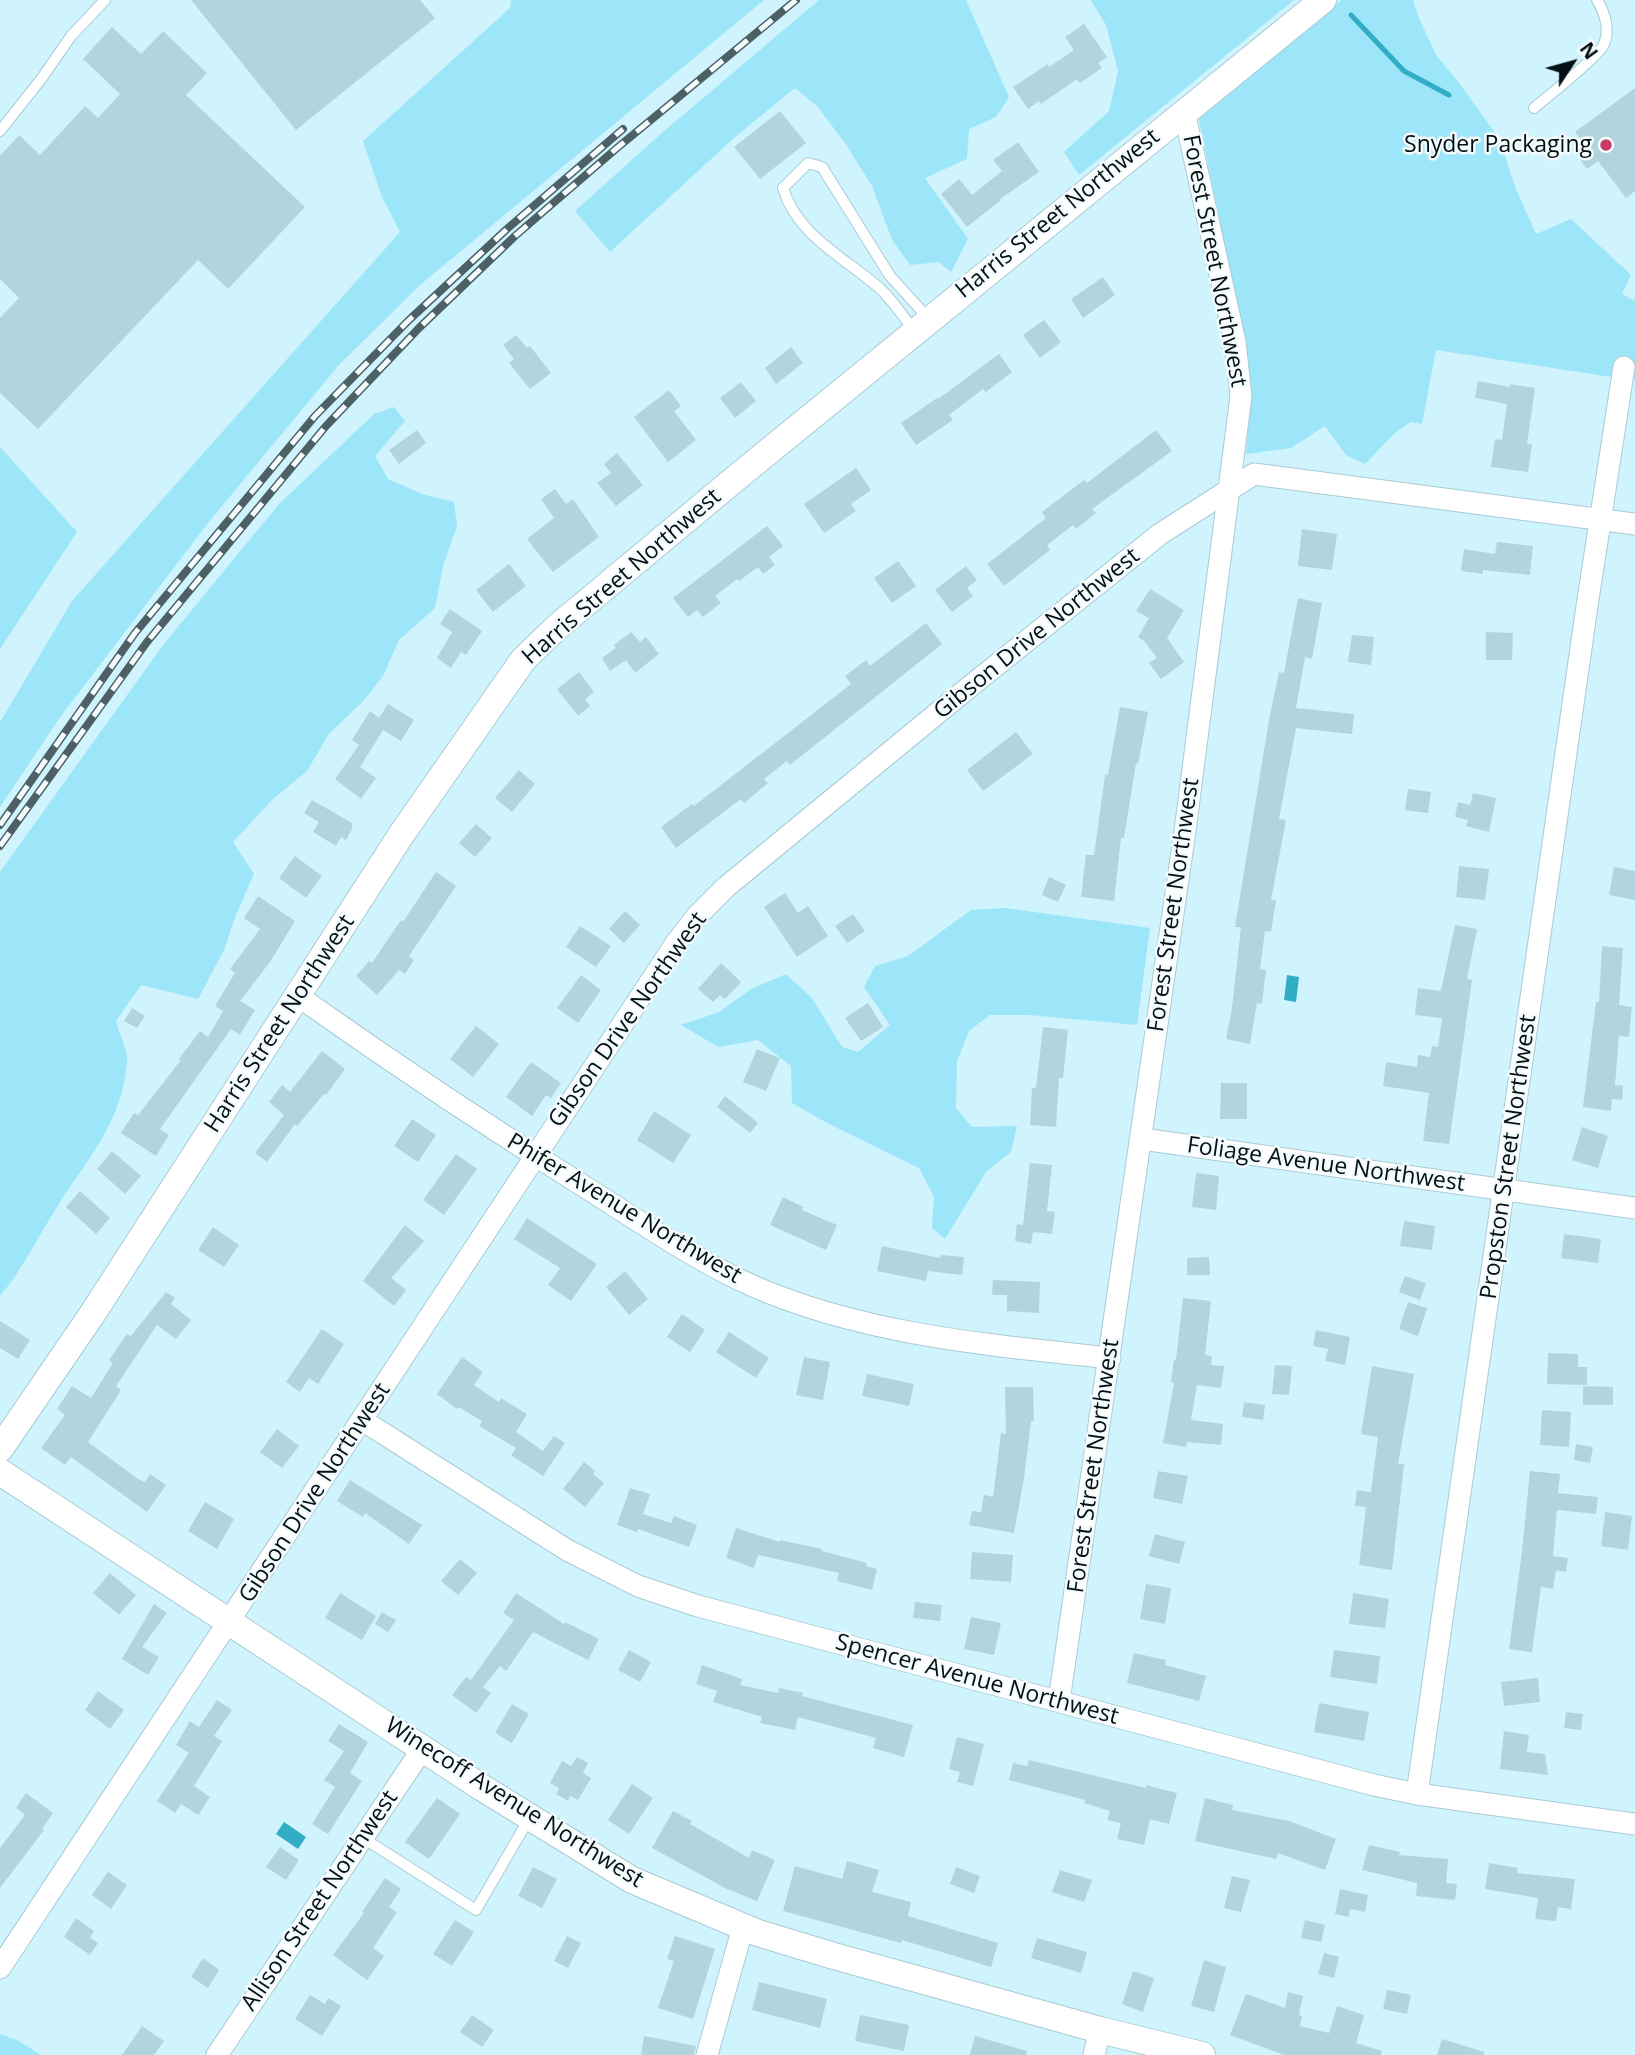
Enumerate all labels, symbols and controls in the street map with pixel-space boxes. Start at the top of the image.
north arrow [1537,28,1607,98]
text: N [1574,37,1604,65]
street label: Harris Street Northwest [951,123,1165,305]
place label: Snyder Packaging [1404,131,1592,159]
street label: Forest Street Northwest [1176,133,1252,389]
marker: Snyder Packaging [1598,137,1614,153]
street label: Harris Street Northwest [517,483,727,671]
street label: Gibson Drive Northwest [929,543,1145,725]
street label: Forest Street Northwest [1143,776,1205,1034]
street label: Gibson Drive Northwest [543,907,713,1133]
street label: Harris Street Northwest [199,910,361,1138]
street label: Propston Street Northwest [1475,1013,1543,1301]
street label: Phifer Avenue Northwest [502,1128,746,1290]
street label: Foliage Avenue Northwest [1185,1132,1467,1198]
street label: Forest Street Northwest [1063,1337,1125,1595]
street label: Gibson Drive Northwest [234,1378,396,1608]
street label: Spencer Avenue Northwest [832,1629,1122,1731]
street label: Winecoff Avenue Northwest [380,1712,648,1894]
street label: Allison Street Northwest [236,1786,404,2016]

